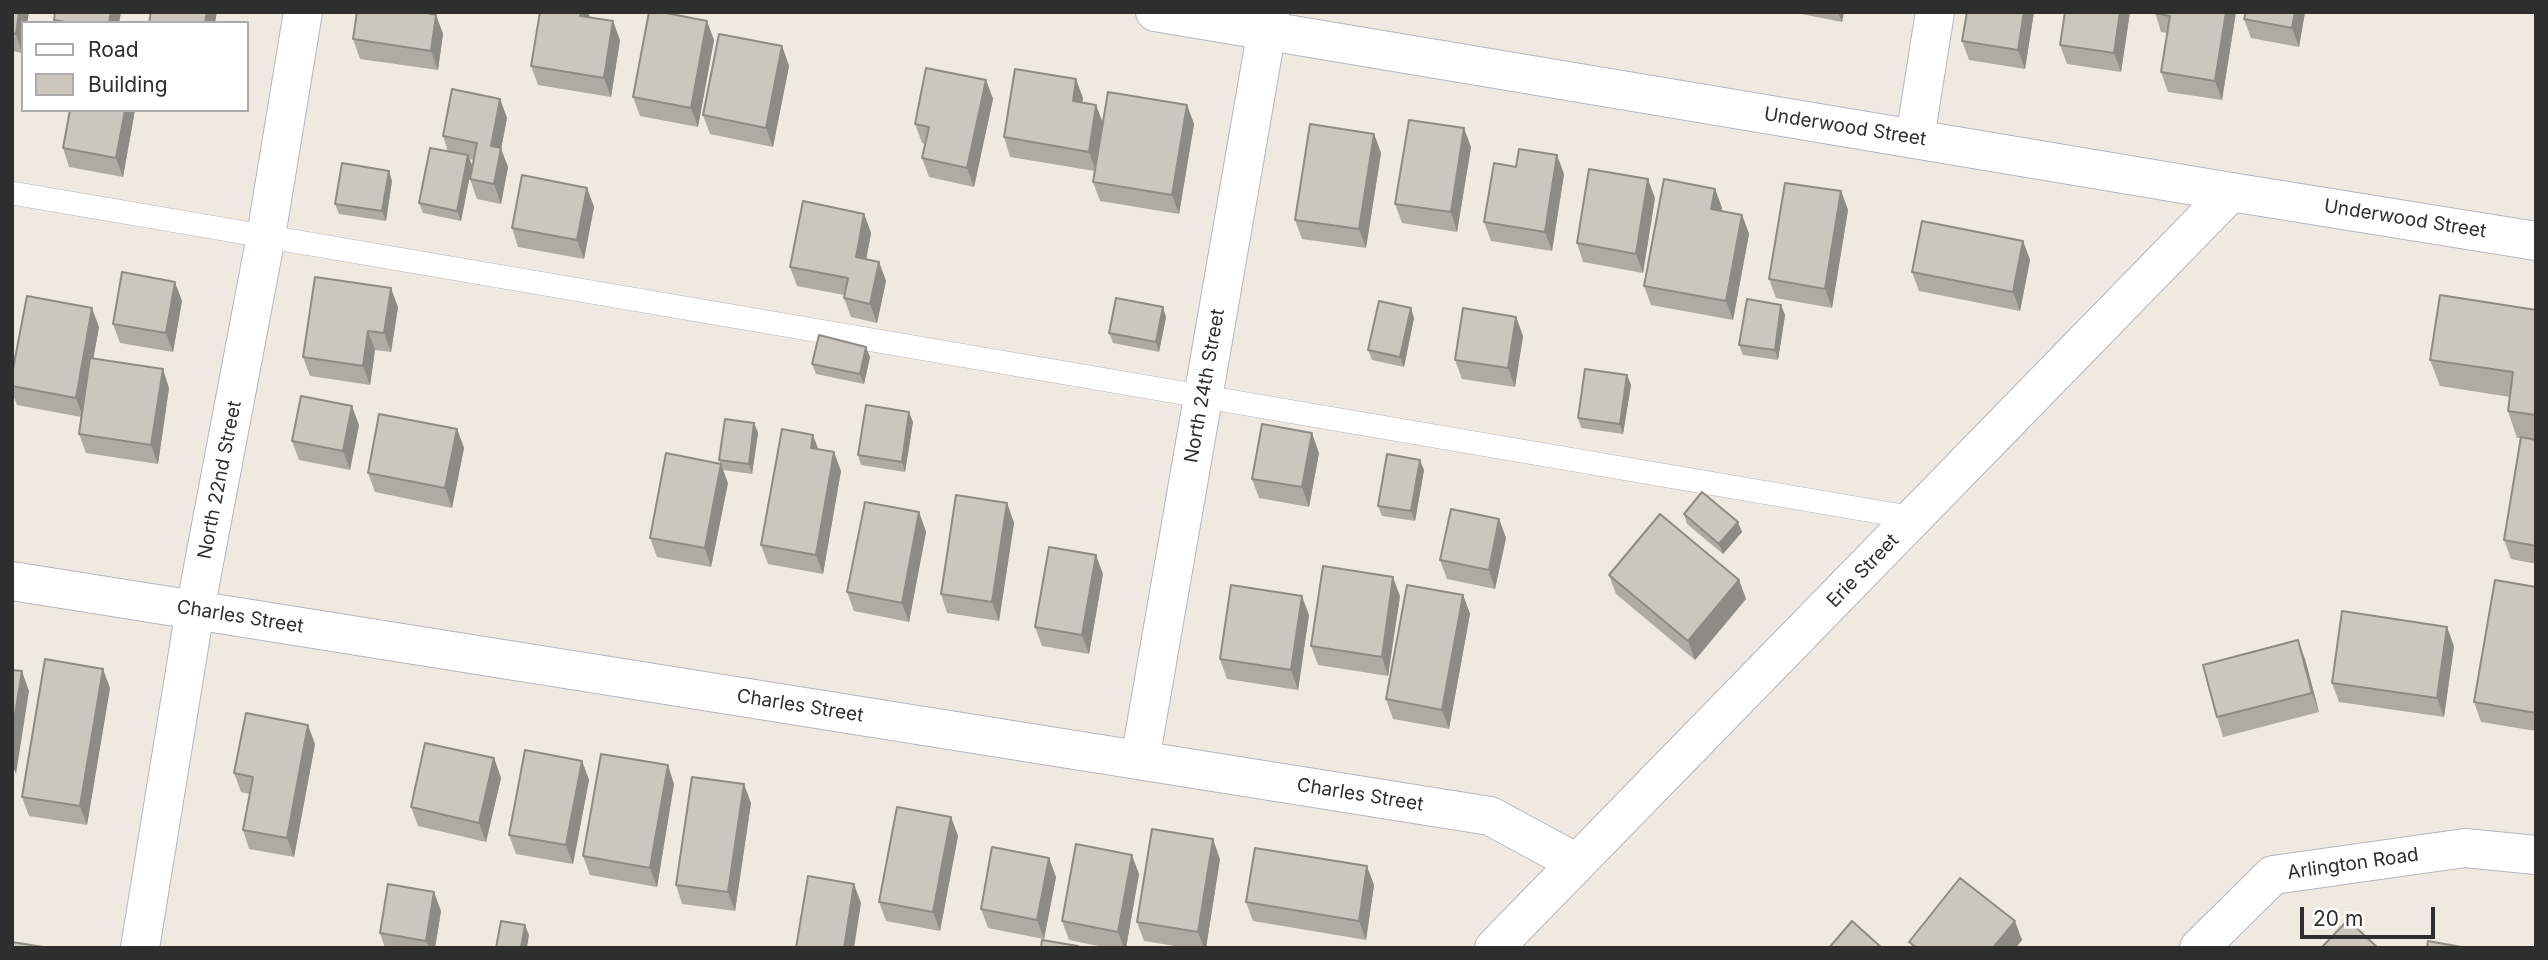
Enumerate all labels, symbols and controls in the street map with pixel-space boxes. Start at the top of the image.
legend [21,21,248,112]
text: Road [88,37,139,62]
text: Building [88,72,168,97]
street label: Underwood Street [1762,103,1928,151]
street label: Underwood Street [2322,195,2488,243]
street label: North 24th Street [1180,307,1230,465]
street label: North 22nd Street [193,399,247,561]
street label: Erie Street [1822,529,1904,613]
street label: Charles Street [175,596,305,638]
street label: Charles Street [735,685,865,727]
street label: Charles Street [1295,774,1425,816]
street label: Arlington Road [2286,843,2420,885]
scale bar [2303,894,2438,938]
text: 20 m [2313,906,2363,931]

